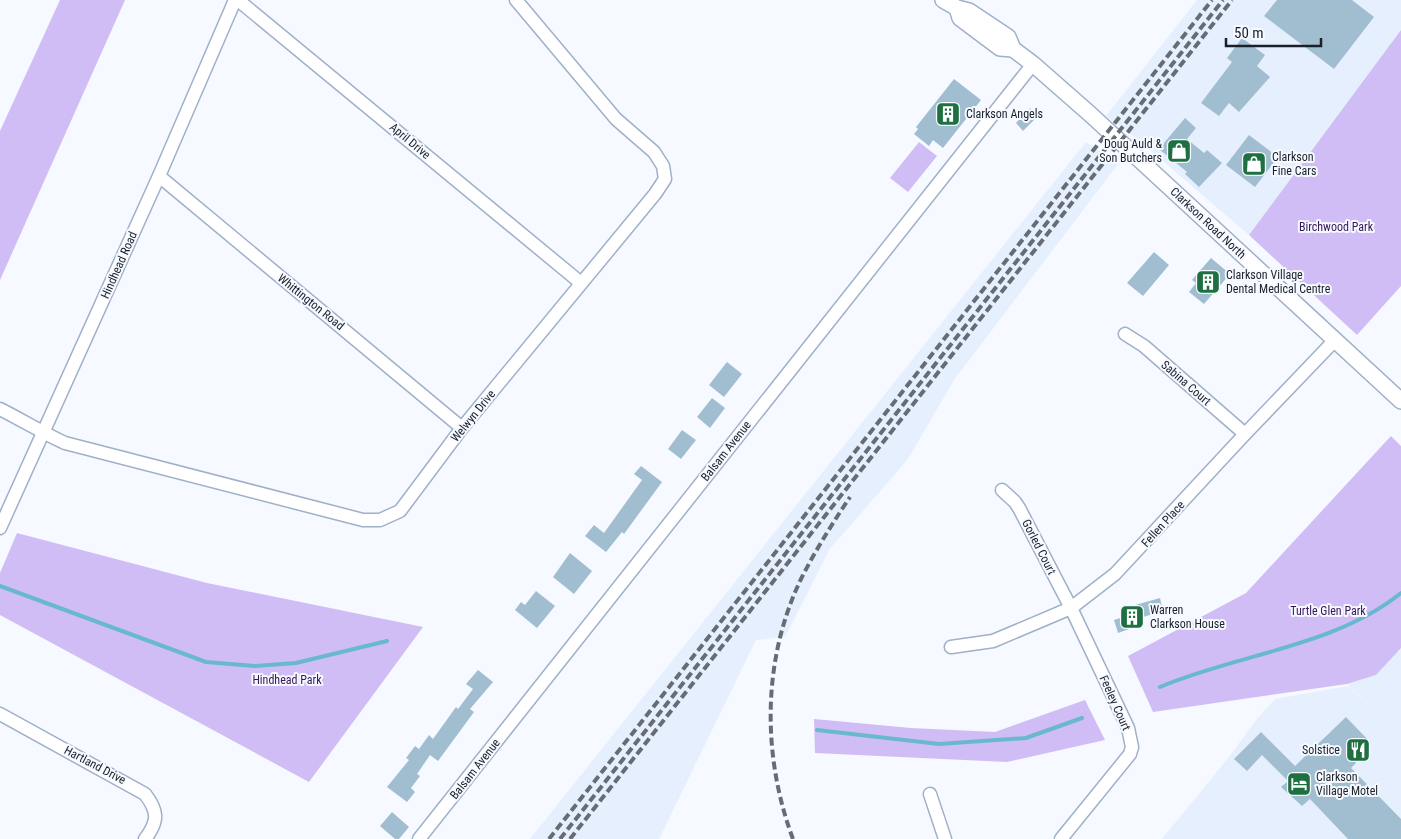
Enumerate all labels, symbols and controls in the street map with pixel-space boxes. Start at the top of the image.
scale bar [1226,15,1321,47]
text: 50 m [1234,24,1264,42]
building icon: Clarkson Angels [935,101,961,127]
place label: Clarkson Angels [966,107,1043,121]
street label: April Drive [387,120,433,162]
place label: Doug Auld & Son Butchers [1099,137,1162,165]
shop icon: Doug Auld & Son Butchers [1166,138,1192,164]
place label: Clarkson Fine Cars [1272,150,1316,178]
shop icon: Clarkson Fine Cars [1241,151,1267,177]
street label: Clarkson Road North [1167,184,1249,262]
park label: Birchwood Park [1299,220,1374,234]
street label: Hindhead Road [98,229,140,301]
place label: Clarkson Village Dental Medical Centre [1226,268,1331,296]
building icon: Clarkson Village Dental Medical Centre [1195,269,1221,295]
street label: Whittington Road [275,271,347,333]
street label: Sabina Court [1158,358,1214,409]
street label: Welwyn Drive [448,387,498,445]
street label: Balsam Avenue [698,418,754,484]
street label: Fellen Place [1139,498,1188,550]
street label: Gorled Court [1019,517,1059,577]
place label: Warren Clarkson House [1150,603,1225,631]
building icon: Warren Clarkson House [1119,604,1145,630]
park label: Turtle Glen Park [1290,604,1366,618]
park label: Hindhead Park [252,673,322,687]
street label: Feeley Court [1097,673,1134,733]
street label: Balsam Avenue [447,736,503,802]
restaurant icon: Solstice [1345,737,1371,763]
street label: Hartland Drive [62,743,128,787]
place label: Solstice [1302,743,1340,757]
place label: Clarkson Village Motel [1316,770,1378,798]
hotel icon: Clarkson Village Motel [1286,771,1312,797]

